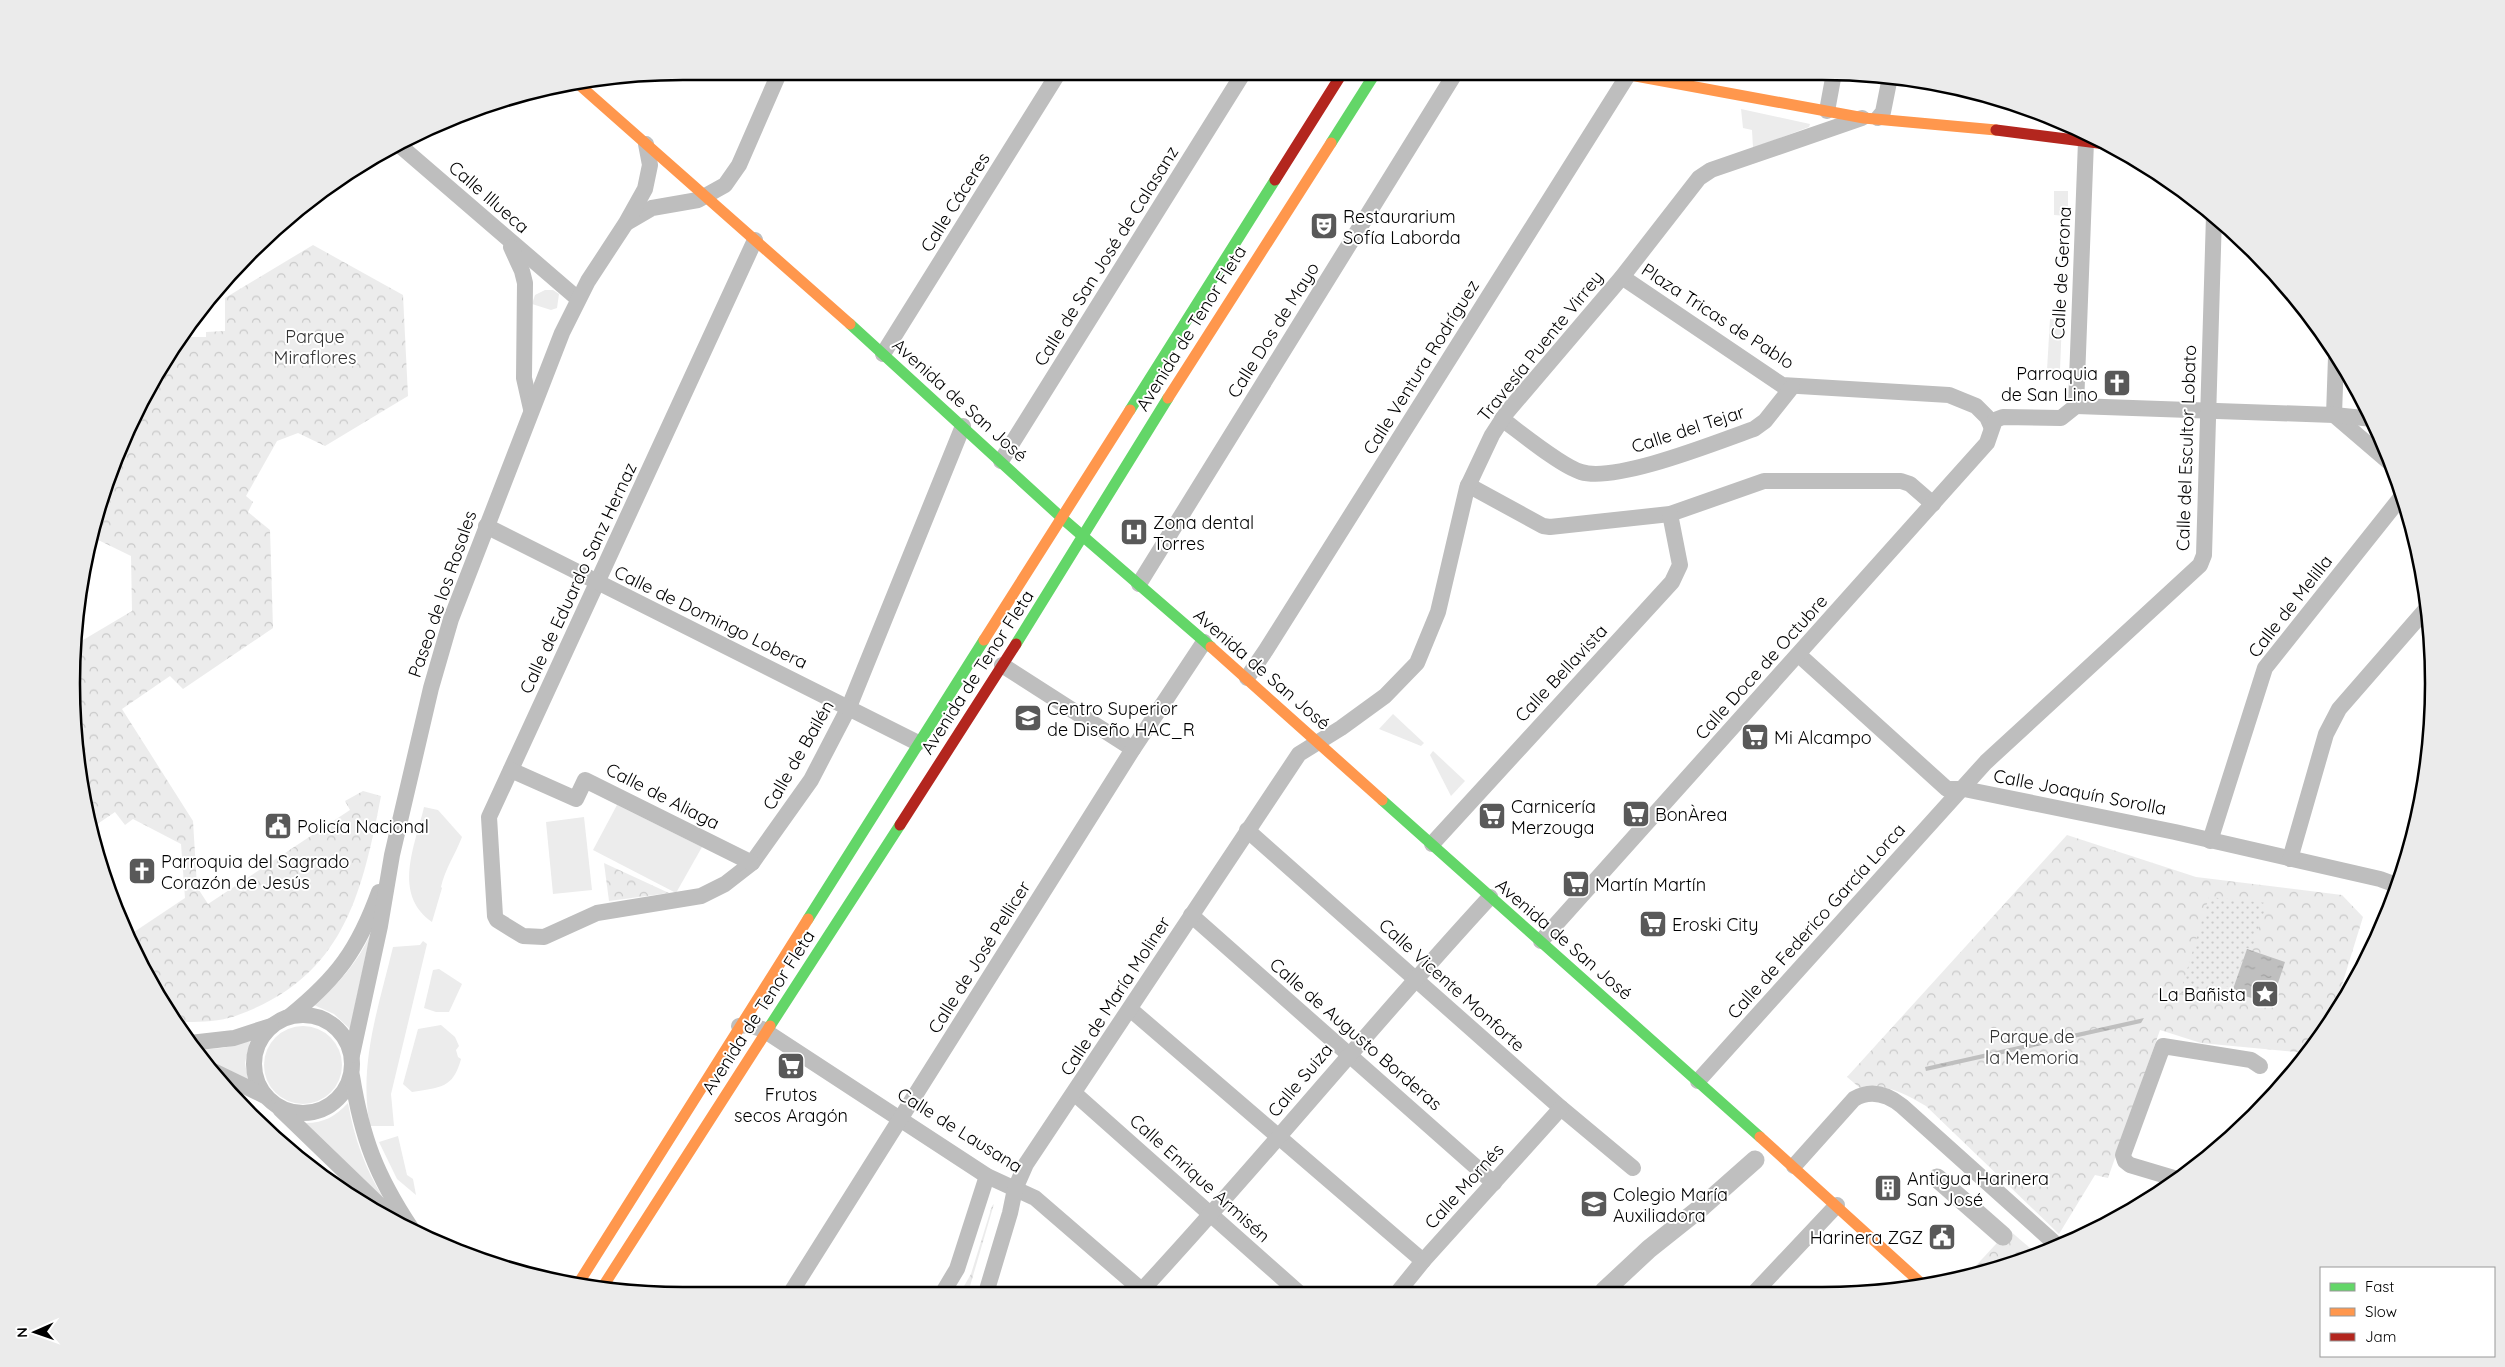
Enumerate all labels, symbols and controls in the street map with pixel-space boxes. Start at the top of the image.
street label: Calle de San José de Calasanz [1029,142,1183,370]
street label: Calle Cáceres [915,148,995,256]
street label: Calle Illueca [444,156,534,238]
place label: Restaurarium Sofía Laborda [1343,205,1461,249]
street label: Calle de Gerona [2046,206,2076,340]
theatre icon: Restaurarium Sofía Laborda [1309,211,1339,241]
street label: Avenida de Tenor Fleta [1131,241,1251,415]
street label: Calle Dos de Mayo [1222,258,1324,402]
street label: Plaza Tricas de Pablo [1637,258,1799,374]
street label: Travesía Puente Virrey [1472,266,1608,426]
street label: Calle Ventura Rodríguez [1358,275,1484,459]
park label: Parque Miraflores [274,325,356,369]
street label: Avenida de San José [888,333,1032,467]
street label: Calle del Escultor Lobato [2171,345,2201,551]
place label: Parroquia de San Lino [2001,362,2098,406]
church icon: Parroquia de San Lino [2102,368,2132,398]
street label: Calle del Tejar [1629,400,1748,458]
street label: Calle de Eduardo Sanz Hernaz [514,459,642,697]
street label: Paseo de los Rosales [403,508,481,680]
place label: Zona dental Torres [1153,511,1254,555]
hospital icon: Zona dental Torres [1119,517,1149,547]
street label: Calle de Melilla [2243,550,2337,662]
street label: Calle de Domingo Lobera [611,560,811,674]
street label: Avenida de Tenor Fleta [915,586,1039,758]
street label: Calle Doce de Octubre [1690,590,1832,744]
street label: Avenida de San José [1189,603,1335,735]
street label: Calle Bellavista [1510,619,1612,727]
street label: Calle de Bailén [757,696,839,814]
place label: Centro Superior de Diseño HAC_R [1047,697,1195,741]
school or university icon: Centro Superior de Diseño HAC_R [1013,703,1043,733]
supermarket icon: Mi Alcampo [1740,722,1770,752]
place label: Mi Alcampo [1774,726,1872,749]
street label: Calle de Aliaga [602,758,724,834]
street label: Calle Joaquín Sorolla [1992,764,2168,820]
place label: Carnicería Merzouga [1511,795,1596,839]
supermarket icon: BonÀrea [1621,799,1651,829]
supermarket icon: Carnicería Merzouga [1477,801,1507,831]
place label: BonÀrea [1655,803,1727,826]
public building icon: Policía Nacional [263,811,293,841]
place label: Policía Nacional [297,815,429,838]
street label: Calle de Federico García Lorca [1722,818,1910,1024]
place label: Parroquia del Sagrado Corazón de Jesús [161,850,350,894]
church icon: Parroquia del Sagrado Corazón de Jesús [127,856,157,886]
supermarket icon: Martín Martín [1561,869,1591,899]
street label: Avenida de San José [1491,873,1637,1005]
place label: Martín Martín [1595,873,1706,896]
street label: Calle de José Pellicer [923,876,1035,1038]
supermarket icon: Eroski City [1638,909,1668,939]
street label: Calle de María Moliner [1055,912,1175,1080]
street label: Calle Vicente Monforte [1374,913,1530,1057]
place label: Eroski City [1672,913,1758,936]
street label: Avenida de Tenor Fleta [696,926,820,1098]
street label: Calle de Augusto Borderas [1265,953,1447,1115]
place icon: La Bañista [2250,979,2280,1009]
place label: La Bañista [2158,983,2246,1006]
park label: Parque de la Memoria [1985,1025,2079,1069]
street label: Calle Suiza [1262,1038,1338,1122]
supermarket icon: Frutos secos Aragón [776,1051,806,1081]
street label: Calle de Lausana [893,1082,1027,1178]
place label: Frutos secos Aragón [734,1083,848,1127]
street label: Calle Enrique Armisén [1125,1109,1275,1247]
street label: Calle Mornés [1419,1138,1509,1234]
place label: Antigua Harinera San José [1907,1167,2049,1211]
building icon: Antigua Harinera San José [1873,1173,1903,1203]
place label: Colegio María Auxiliadora [1613,1183,1728,1227]
school or university icon: Colegio María Auxiliadora [1579,1189,1609,1219]
public building icon: Harinera ZGZ [1927,1222,1957,1252]
place label: Harinera ZGZ [1810,1226,1923,1249]
legend [2320,1267,2495,1357]
text: Fast [2365,1277,2394,1296]
text: Slow [2365,1302,2397,1321]
north arrow [10,1307,60,1357]
text: N [13,1327,31,1338]
text: Jam [2365,1327,2396,1346]

